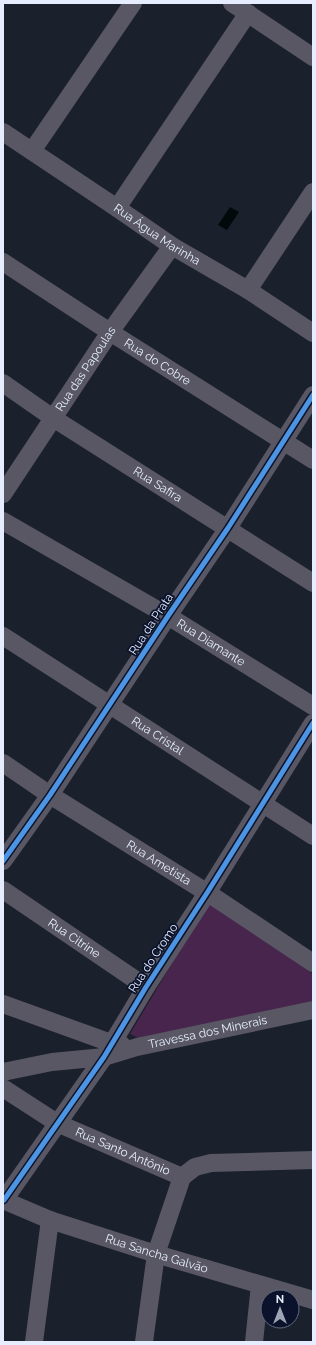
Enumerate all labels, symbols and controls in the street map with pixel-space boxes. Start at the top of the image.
street label: Rua Água Marinha [111,201,203,268]
street label: Rua das Papoulas [53,324,119,414]
street label: Rua do Cobre [122,336,193,388]
street label: Rua Safira [131,464,185,505]
street label: Rua da Prata [126,591,176,657]
street label: Rua Diamante [174,616,248,669]
street label: Rua Cristal [129,714,187,758]
street label: Rua Ametista [124,837,194,888]
street label: Rua Citrine [45,916,103,961]
street label: Rua do Cromo [125,921,181,995]
street label: Travessa dos Minerais [147,1013,269,1051]
street label: Rua Santo Antônio [73,1125,172,1178]
street label: Rua Sancha Galvão [104,1231,210,1276]
north arrow [260,1289,300,1329]
text: N [276,1293,284,1306]

